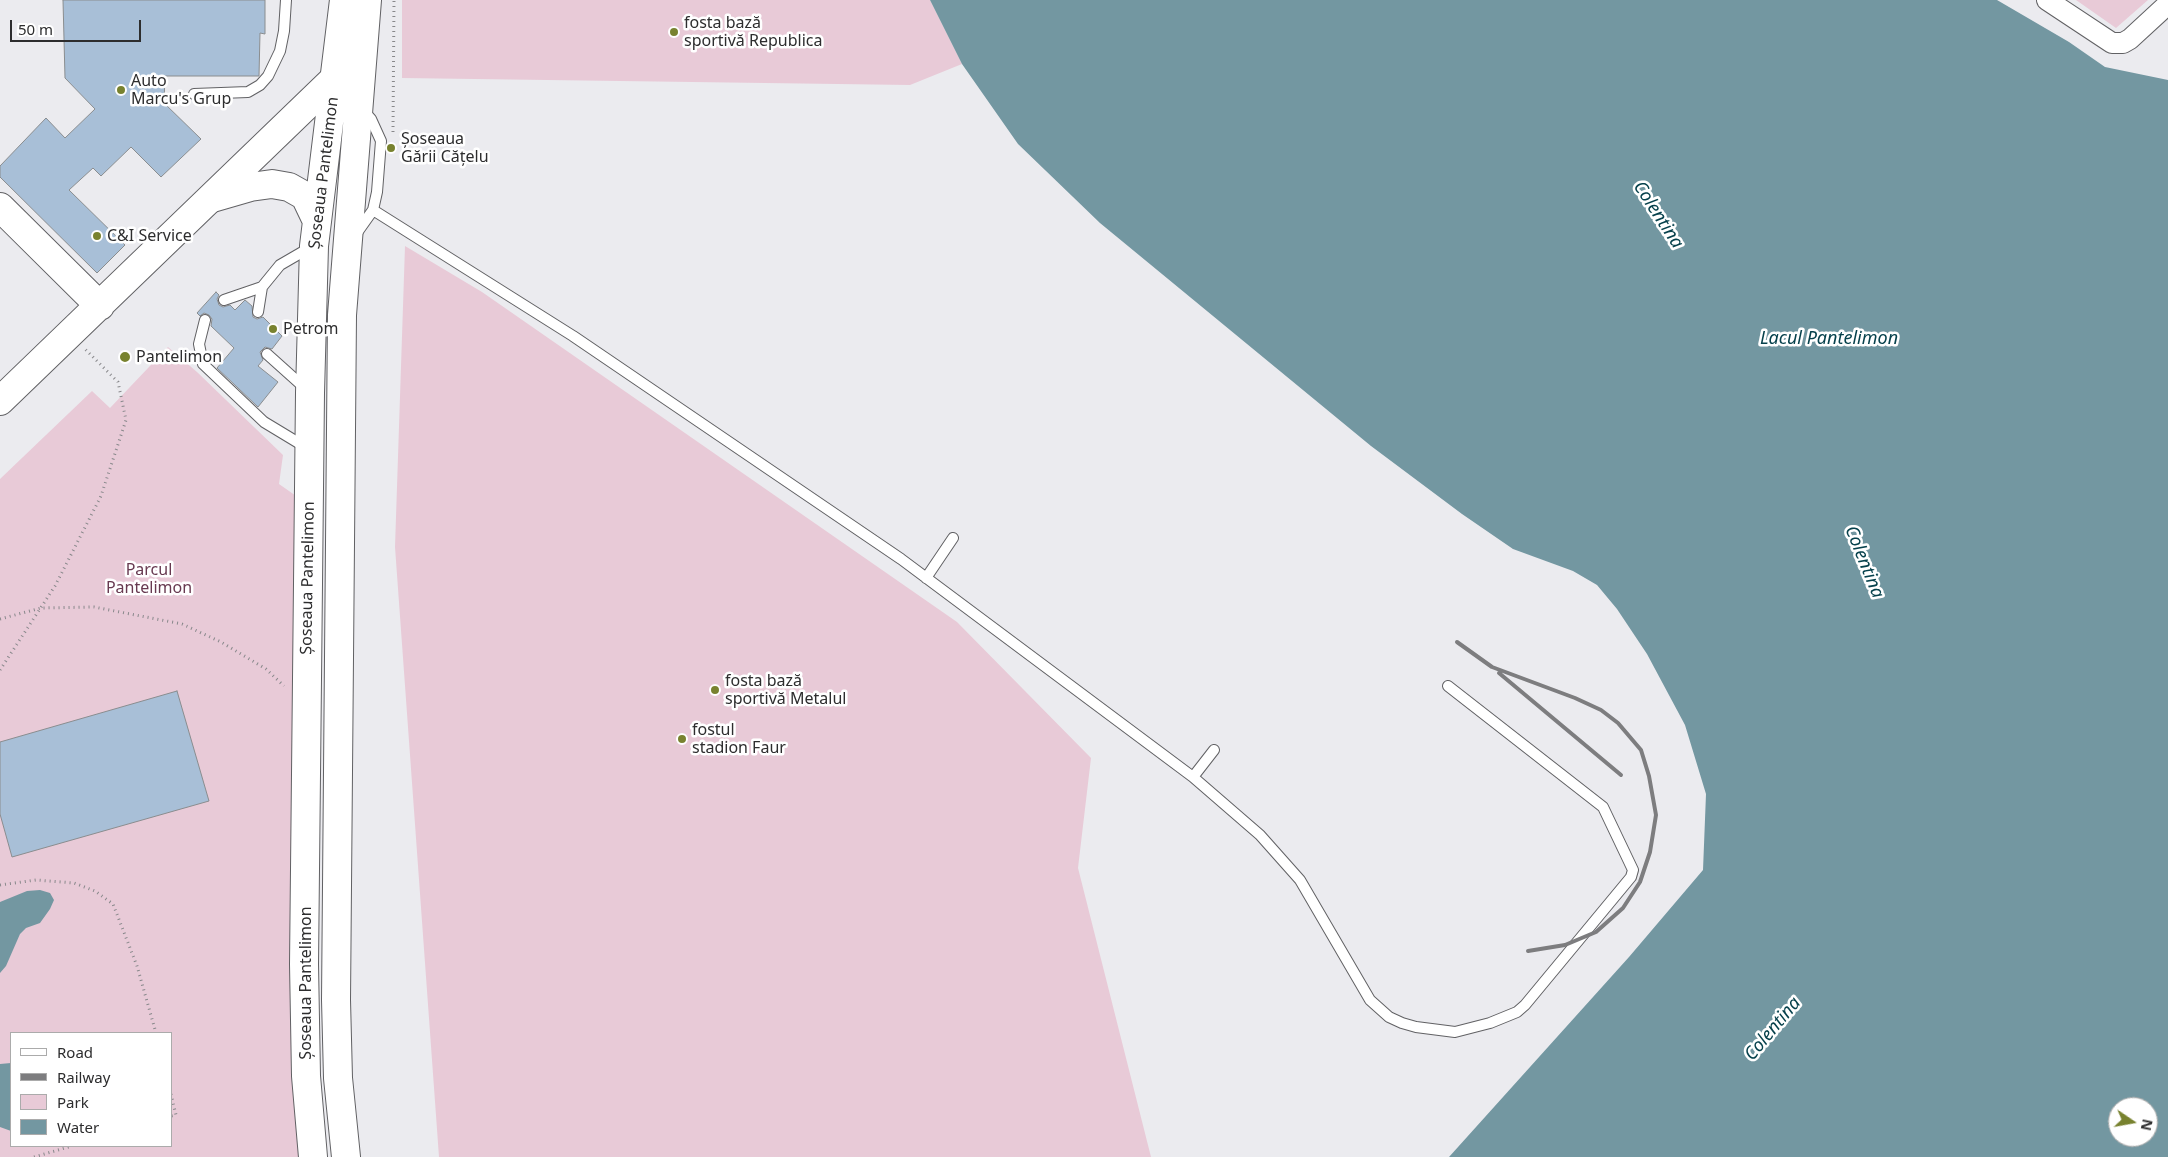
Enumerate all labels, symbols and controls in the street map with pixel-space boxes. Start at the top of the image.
scale bar [12,10,144,42]
place label: fosta bază sportivă Republica [684,13,822,51]
text: 50 m [18,19,53,39]
marker: fosta bază sportivă Republica [668,26,680,38]
place label: Auto Marcu's Grup [131,71,231,109]
marker: Auto Marcu's Grup [115,84,127,96]
street label: Șoseaua Pantelimon [305,96,343,250]
place label: Șoseaua Gării Cățelu [401,129,489,167]
marker: Șoseaua Gării Cățelu [385,142,397,154]
water label: Colentina [1628,177,1688,253]
place label: C&I Service [107,226,192,246]
marker: C&I Service [91,230,103,242]
place label: Petrom [283,319,338,339]
marker: Petrom [267,323,279,335]
water label: Lacul Pantelimon [1760,328,1898,350]
place label: Pantelimon [136,347,222,367]
marker: Pantelimon [118,350,132,364]
street label: Șoseaua Pantelimon [297,501,319,655]
water label: Colentina [1840,523,1888,601]
park label: Parcul Pantelimon [106,560,192,598]
place label: fosta bază sportivă Metalul [725,671,846,709]
marker: fosta bază sportivă Metalul [709,684,721,696]
place label: fostul stadion Faur [692,720,786,758]
marker: fostul stadion Faur [676,733,688,745]
street label: Șoseaua Pantelimon [296,906,316,1060]
water label: Colentina [1740,993,1806,1065]
legend [10,1032,172,1147]
text: Road [57,1042,93,1062]
text: Railway [57,1067,110,1087]
text: Park [57,1092,89,1112]
north arrow [2108,1097,2158,1147]
text: Water [57,1117,99,1137]
text: N [2137,1117,2158,1133]

